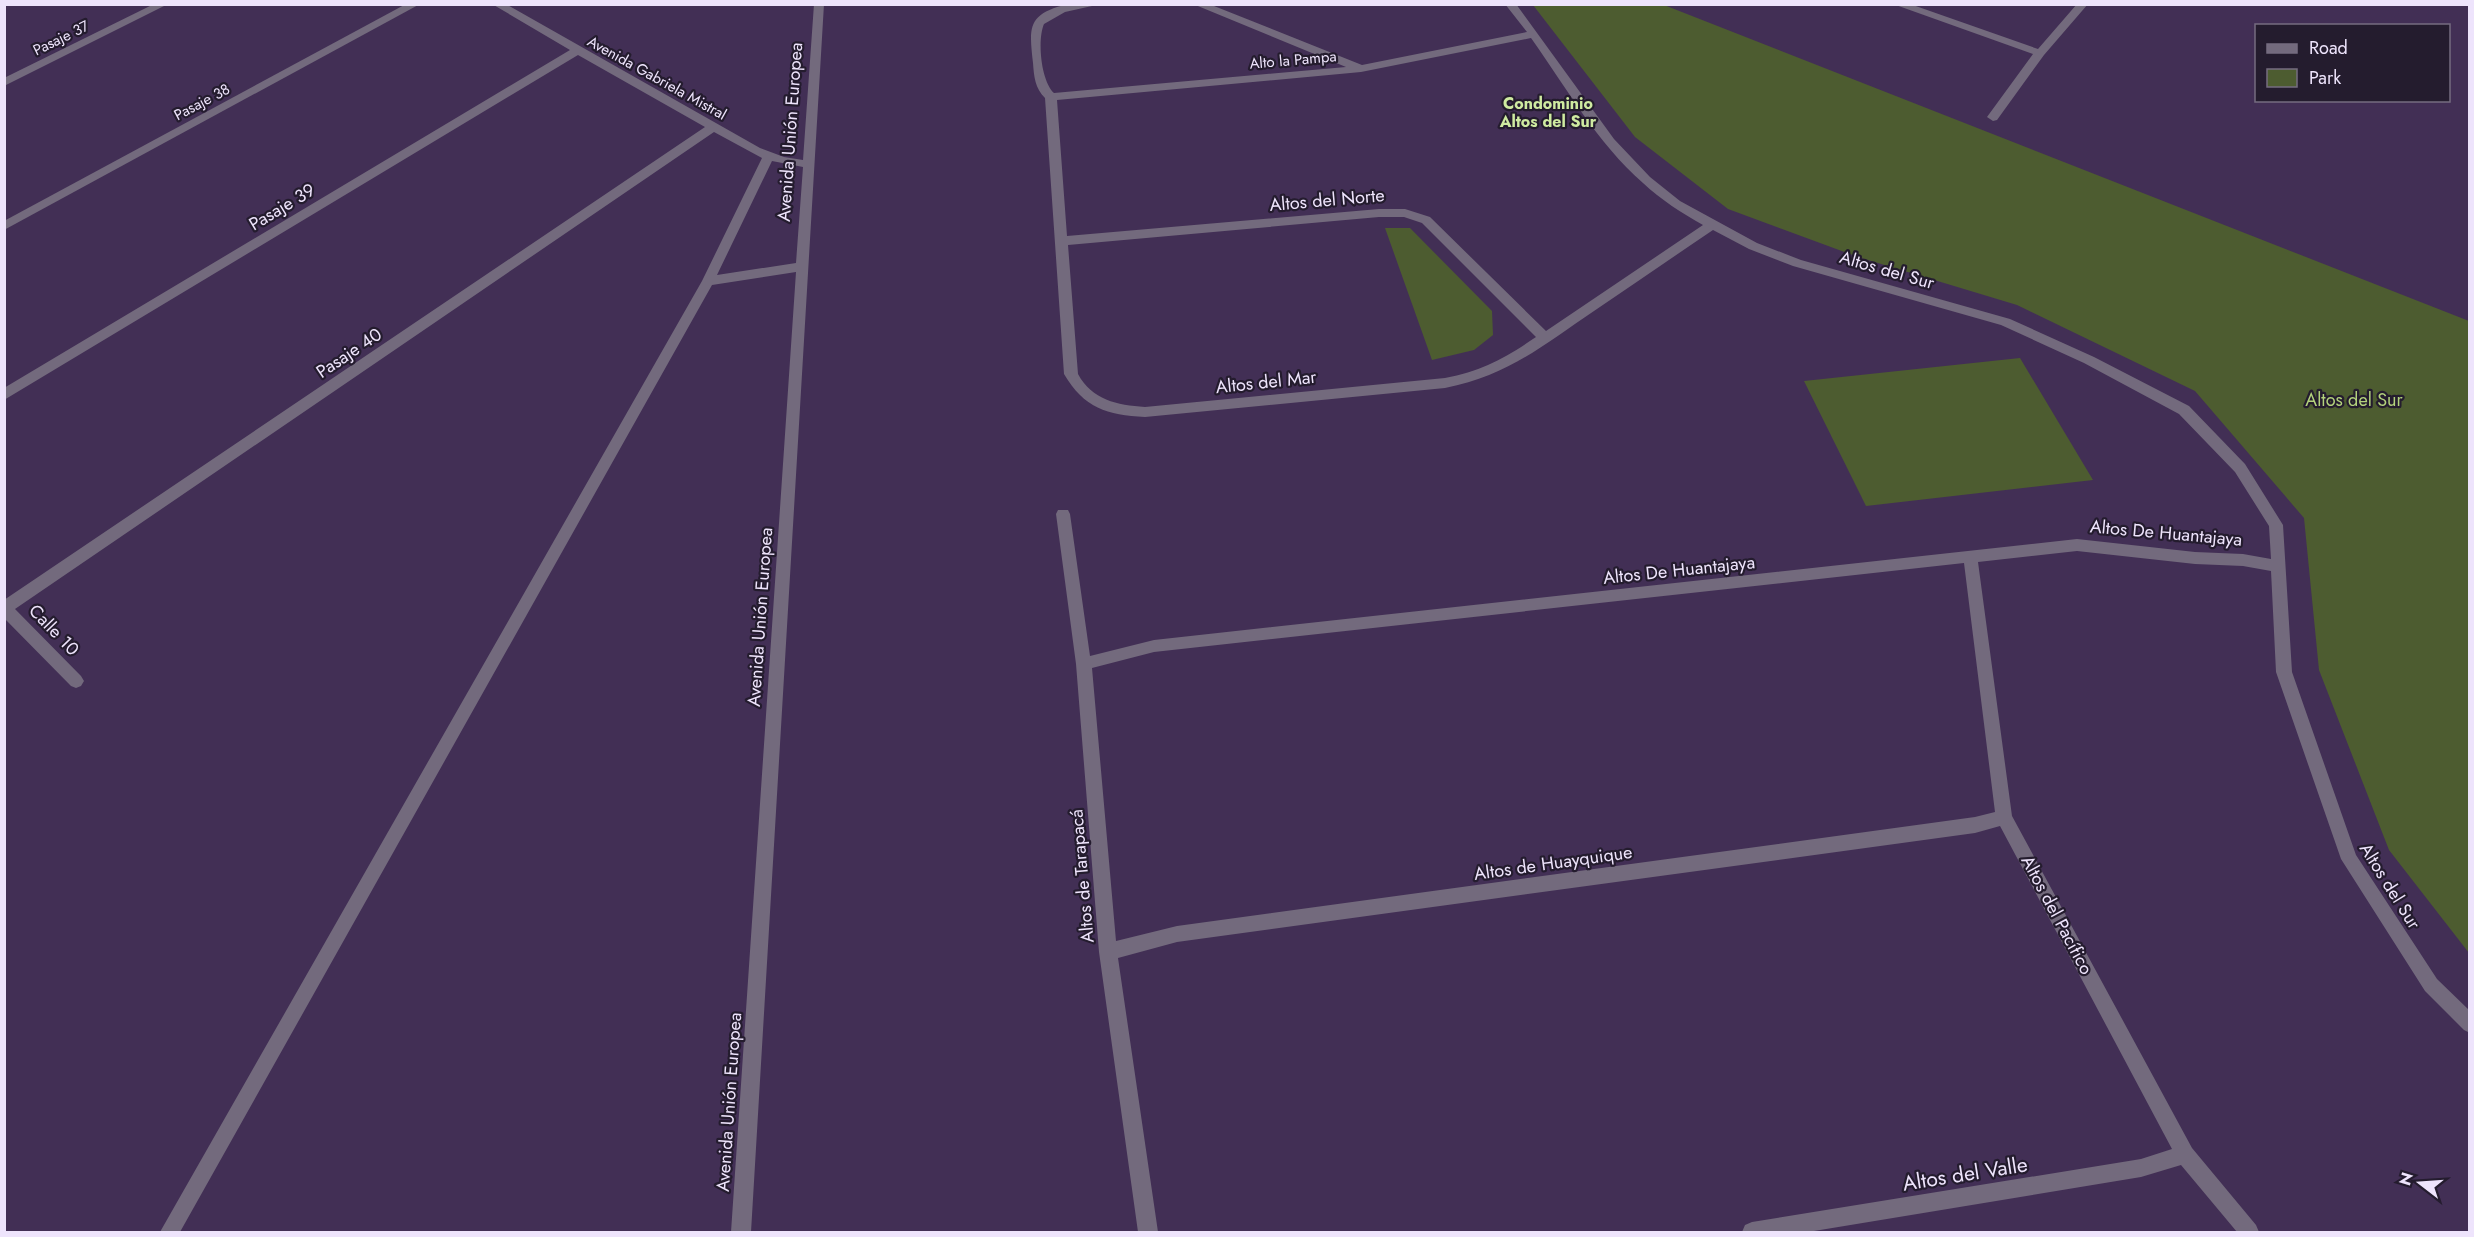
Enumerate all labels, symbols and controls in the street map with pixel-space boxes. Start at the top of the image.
street label: Pasaje 37 [29,15,93,61]
legend [2255,24,2450,102]
street label: Avenida Gabriela Mistral [583,31,731,125]
text: Road [2309,35,2348,61]
street label: Avenida Unión Europea [771,41,809,223]
street label: Alto la Pampa [1249,45,1337,75]
text: Park [2309,65,2341,91]
street label: Pasaje 38 [170,78,234,126]
district label: Condominio Altos del Sur [1499,92,1597,133]
street label: Pasaje 39 [244,177,320,237]
street label: Altos del Norte [1268,182,1386,218]
street label: Altos del Sur [1837,244,1938,296]
street label: Pasaje 40 [311,321,387,385]
street label: Altos del Mar [1214,364,1319,400]
park label: Altos del Sur [2305,387,2404,413]
street label: Altos De Huantajaya [2089,513,2243,553]
street label: Avenida Unión Europea [741,526,779,708]
street label: Altos De Huantajaya [1602,549,1756,591]
street label: Calle 10 [23,598,85,662]
street label: Altos de Tarapacá [1063,808,1101,944]
street label: Altos del Sur [2353,838,2427,935]
street label: Altos de Huayquique [1472,839,1634,887]
street label: Altos del Pacífico [2015,851,2099,979]
street label: Avenida Unión Europea [710,1011,748,1193]
street label: Altos del Valle [1900,1149,2030,1199]
north arrow [2390,1153,2450,1213]
text: N [2393,1169,2419,1188]

